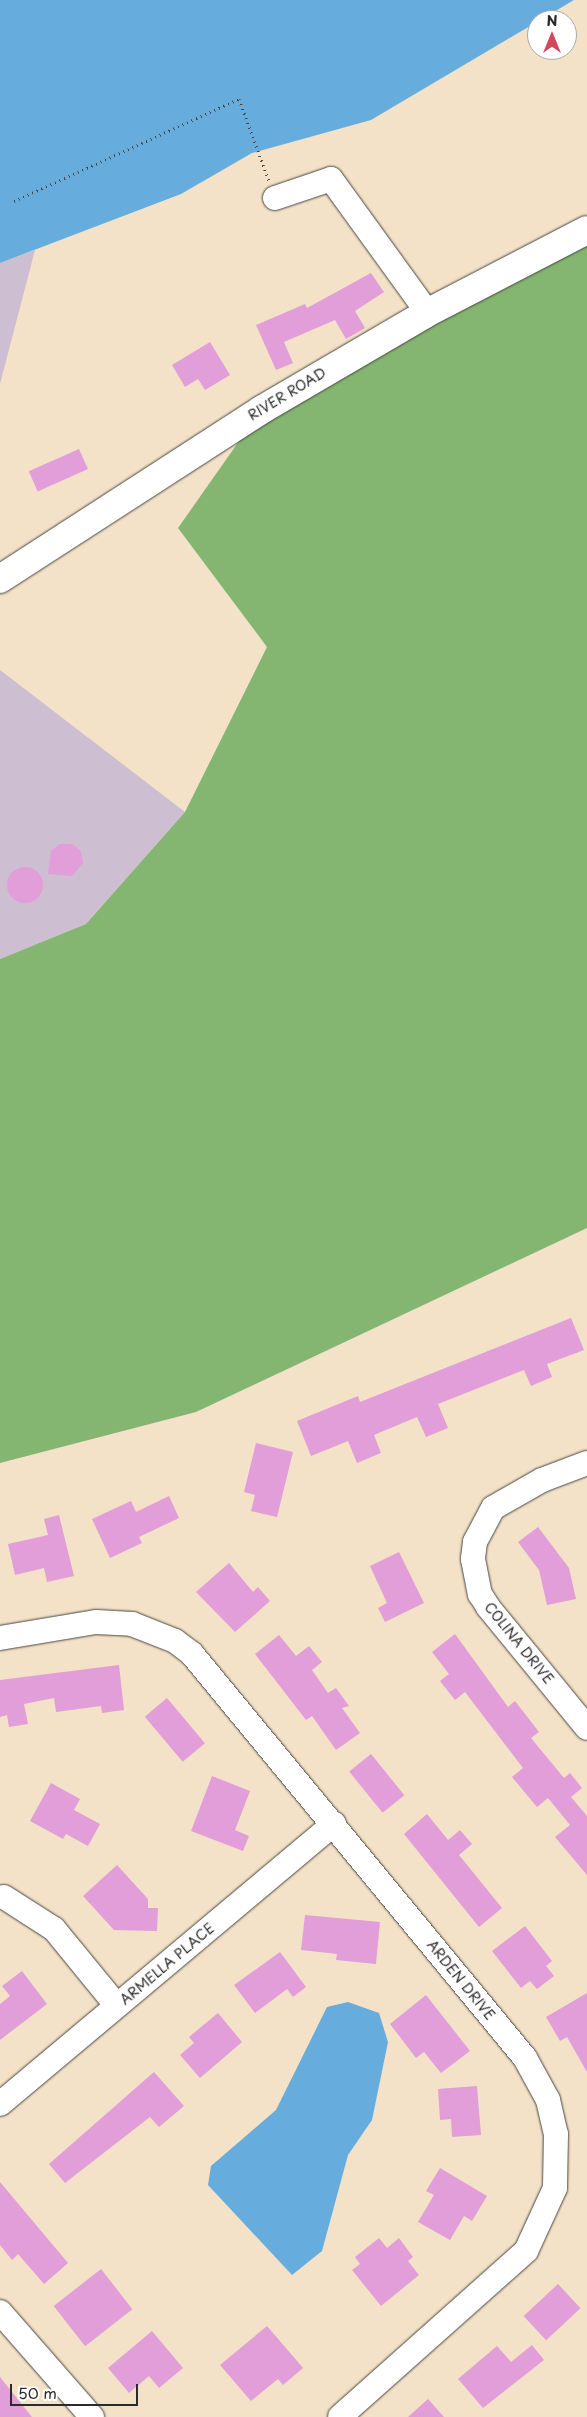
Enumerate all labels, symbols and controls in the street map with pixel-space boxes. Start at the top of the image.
north arrow [527,10,577,60]
text: N [546,10,558,31]
street label: RIVER ROAD [245,364,329,424]
street label: COLINA DRIVE [481,1598,557,1688]
street label: ARMELLA PLACE [116,1919,218,2009]
street label: ARDEN DRIVE [424,1937,498,2023]
scale bar [12,2374,140,2406]
text: 50 m [18,2381,57,2404]

